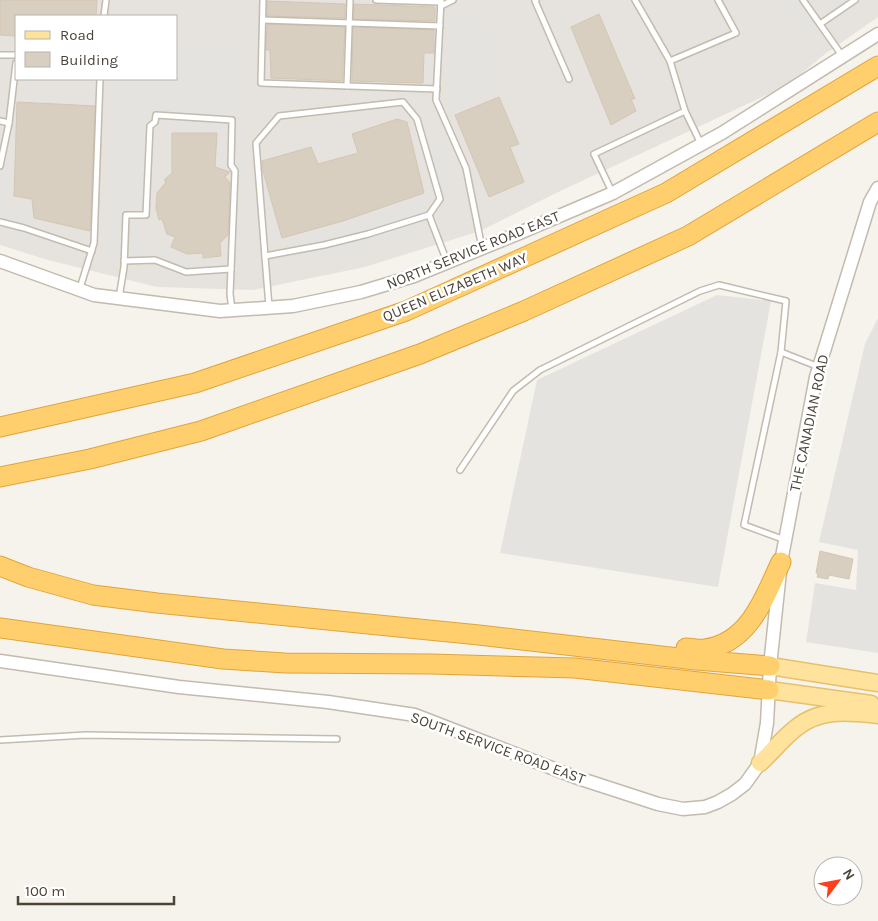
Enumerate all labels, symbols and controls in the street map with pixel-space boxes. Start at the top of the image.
legend [15,15,178,80]
text: Road [60,26,95,44]
text: Building [60,51,118,69]
street label: NORTH SERVICE ROAD EAST [384,207,563,293]
street label: QUEEN ELIZABETH WAY [380,248,531,326]
street label: THE CANADIAN ROAD [786,353,832,493]
street label: SOUTH SERVICE ROAD EAST [408,708,588,788]
north arrow [813,856,863,906]
text: N [839,866,858,883]
scale bar [18,874,174,906]
text: 100 m [25,882,65,900]

